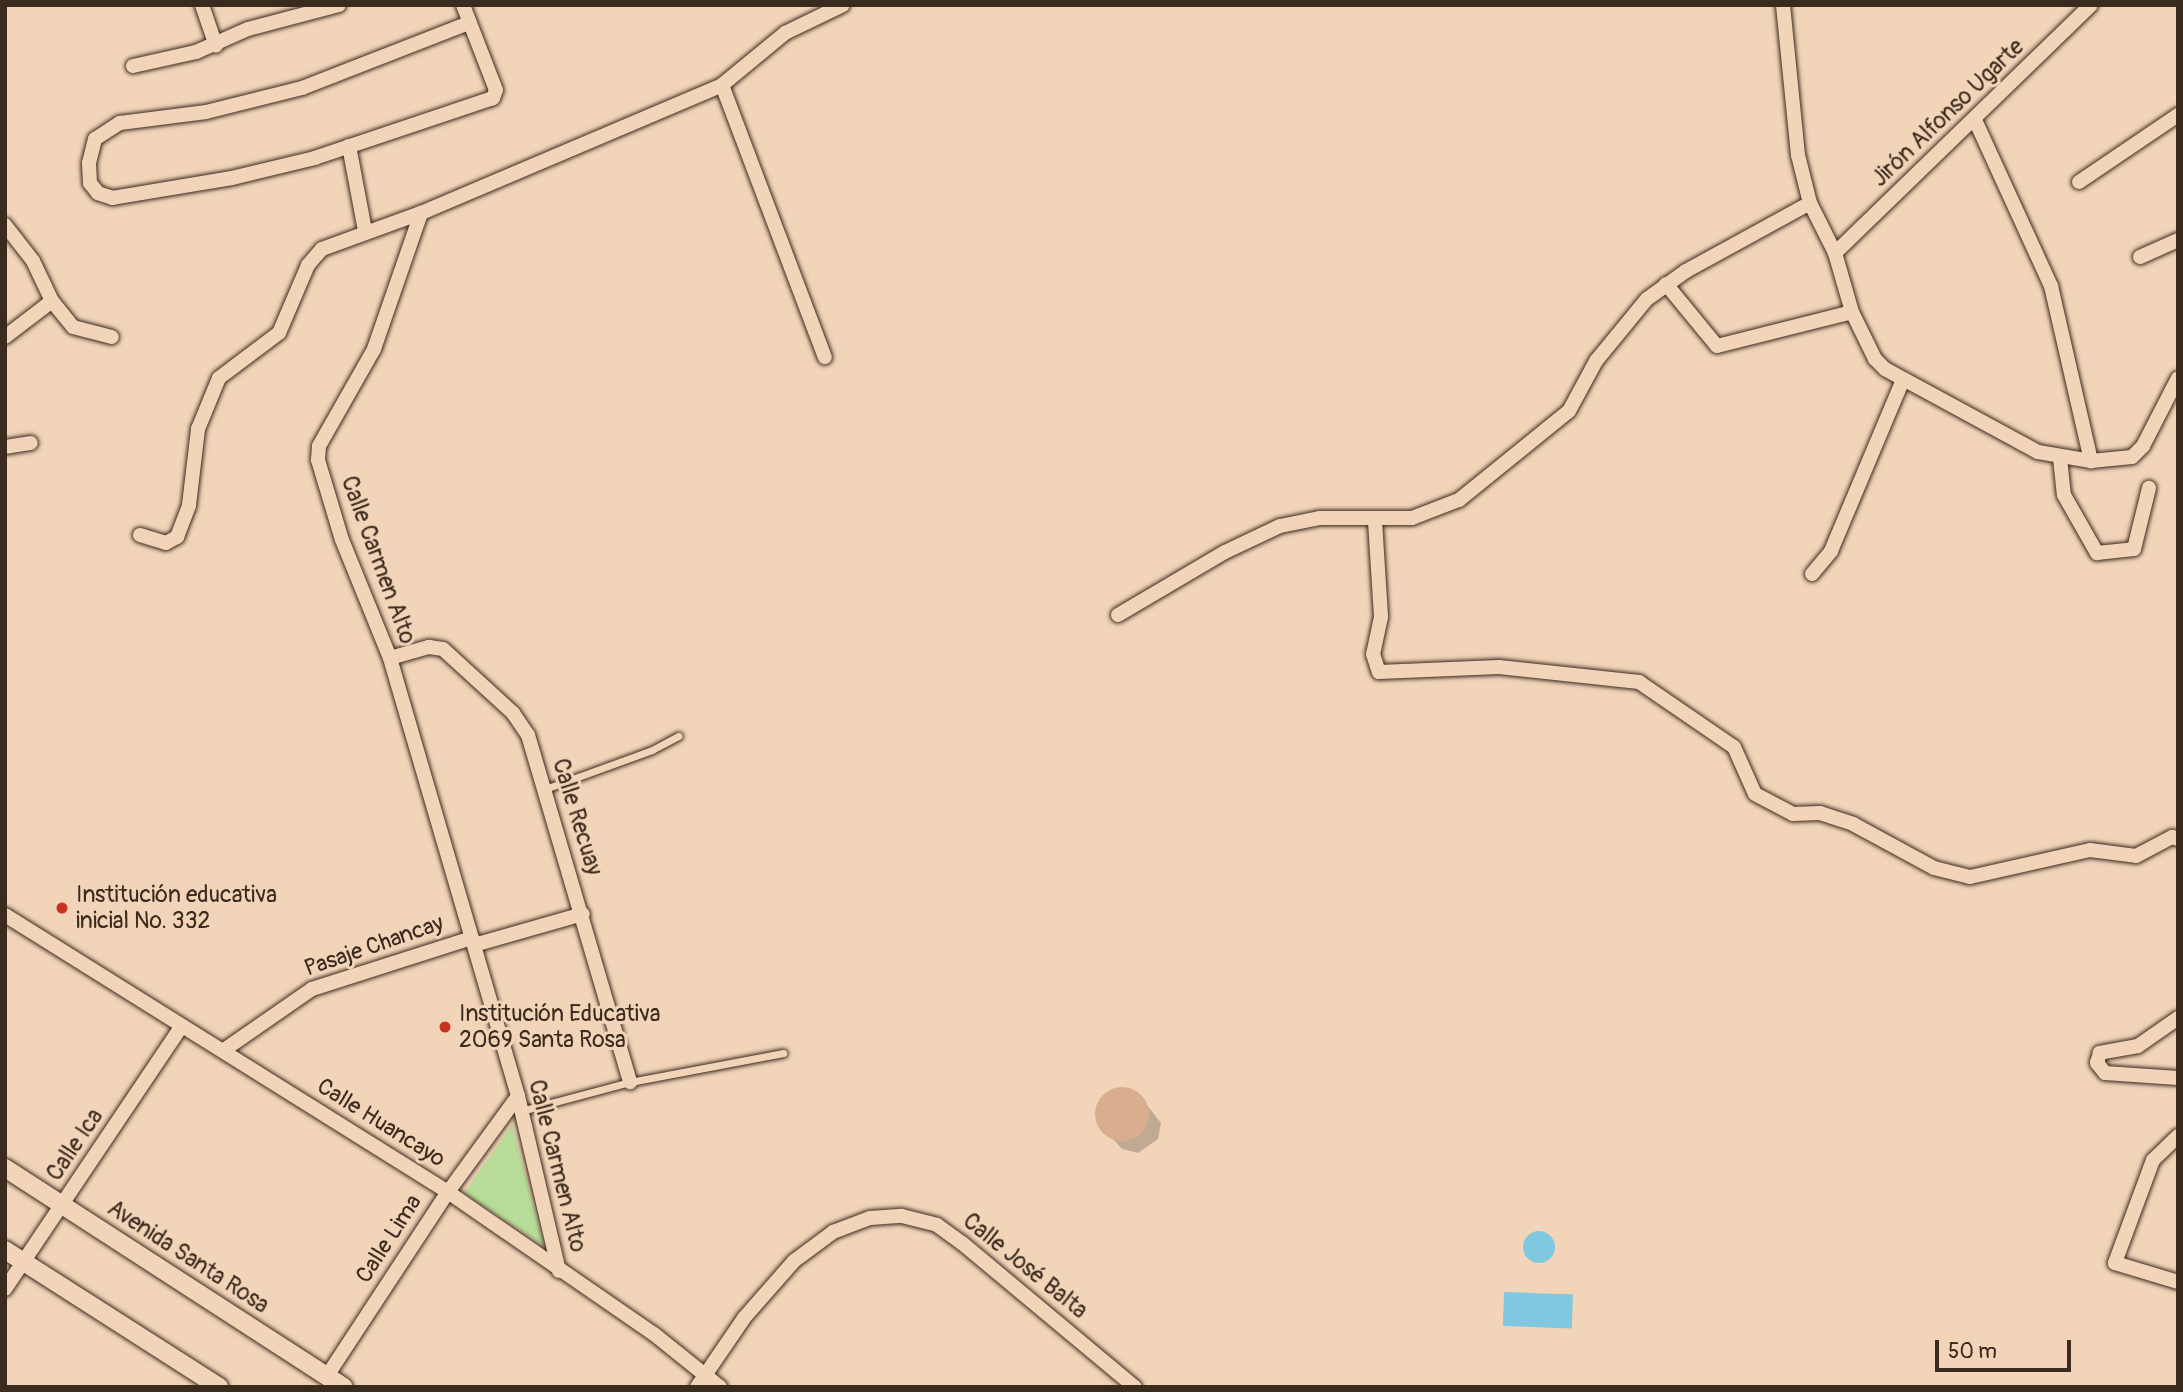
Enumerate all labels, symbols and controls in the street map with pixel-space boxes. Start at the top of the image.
street label: Jirón Alfonso Ugarte [1866,33,2030,193]
street label: Calle Carmen Alto [335,472,421,648]
street label: Calle Recuay [546,755,608,879]
place label: Institución educativa inicial No. 332 [76,881,277,935]
marker: Institución educativa inicial No. 332 [54,900,70,916]
street label: Pasaje Chancay [301,909,447,983]
place label: Institución Educativa 2069 Santa Rosa [459,1000,660,1054]
marker: Institución Educativa 2069 Santa Rosa [437,1019,453,1035]
street label: Calle Huancayo [312,1073,450,1173]
street label: Calle Carmen Alto [522,1077,592,1255]
street label: Calle Ica [41,1104,109,1186]
street label: Calle Lima [350,1190,428,1288]
street label: Avenida Santa Rosa [102,1195,274,1319]
street label: Calle José Balta [957,1207,1093,1325]
scale bar [1938,1326,2074,1370]
text: 50 m [1948,1338,1997,1365]

